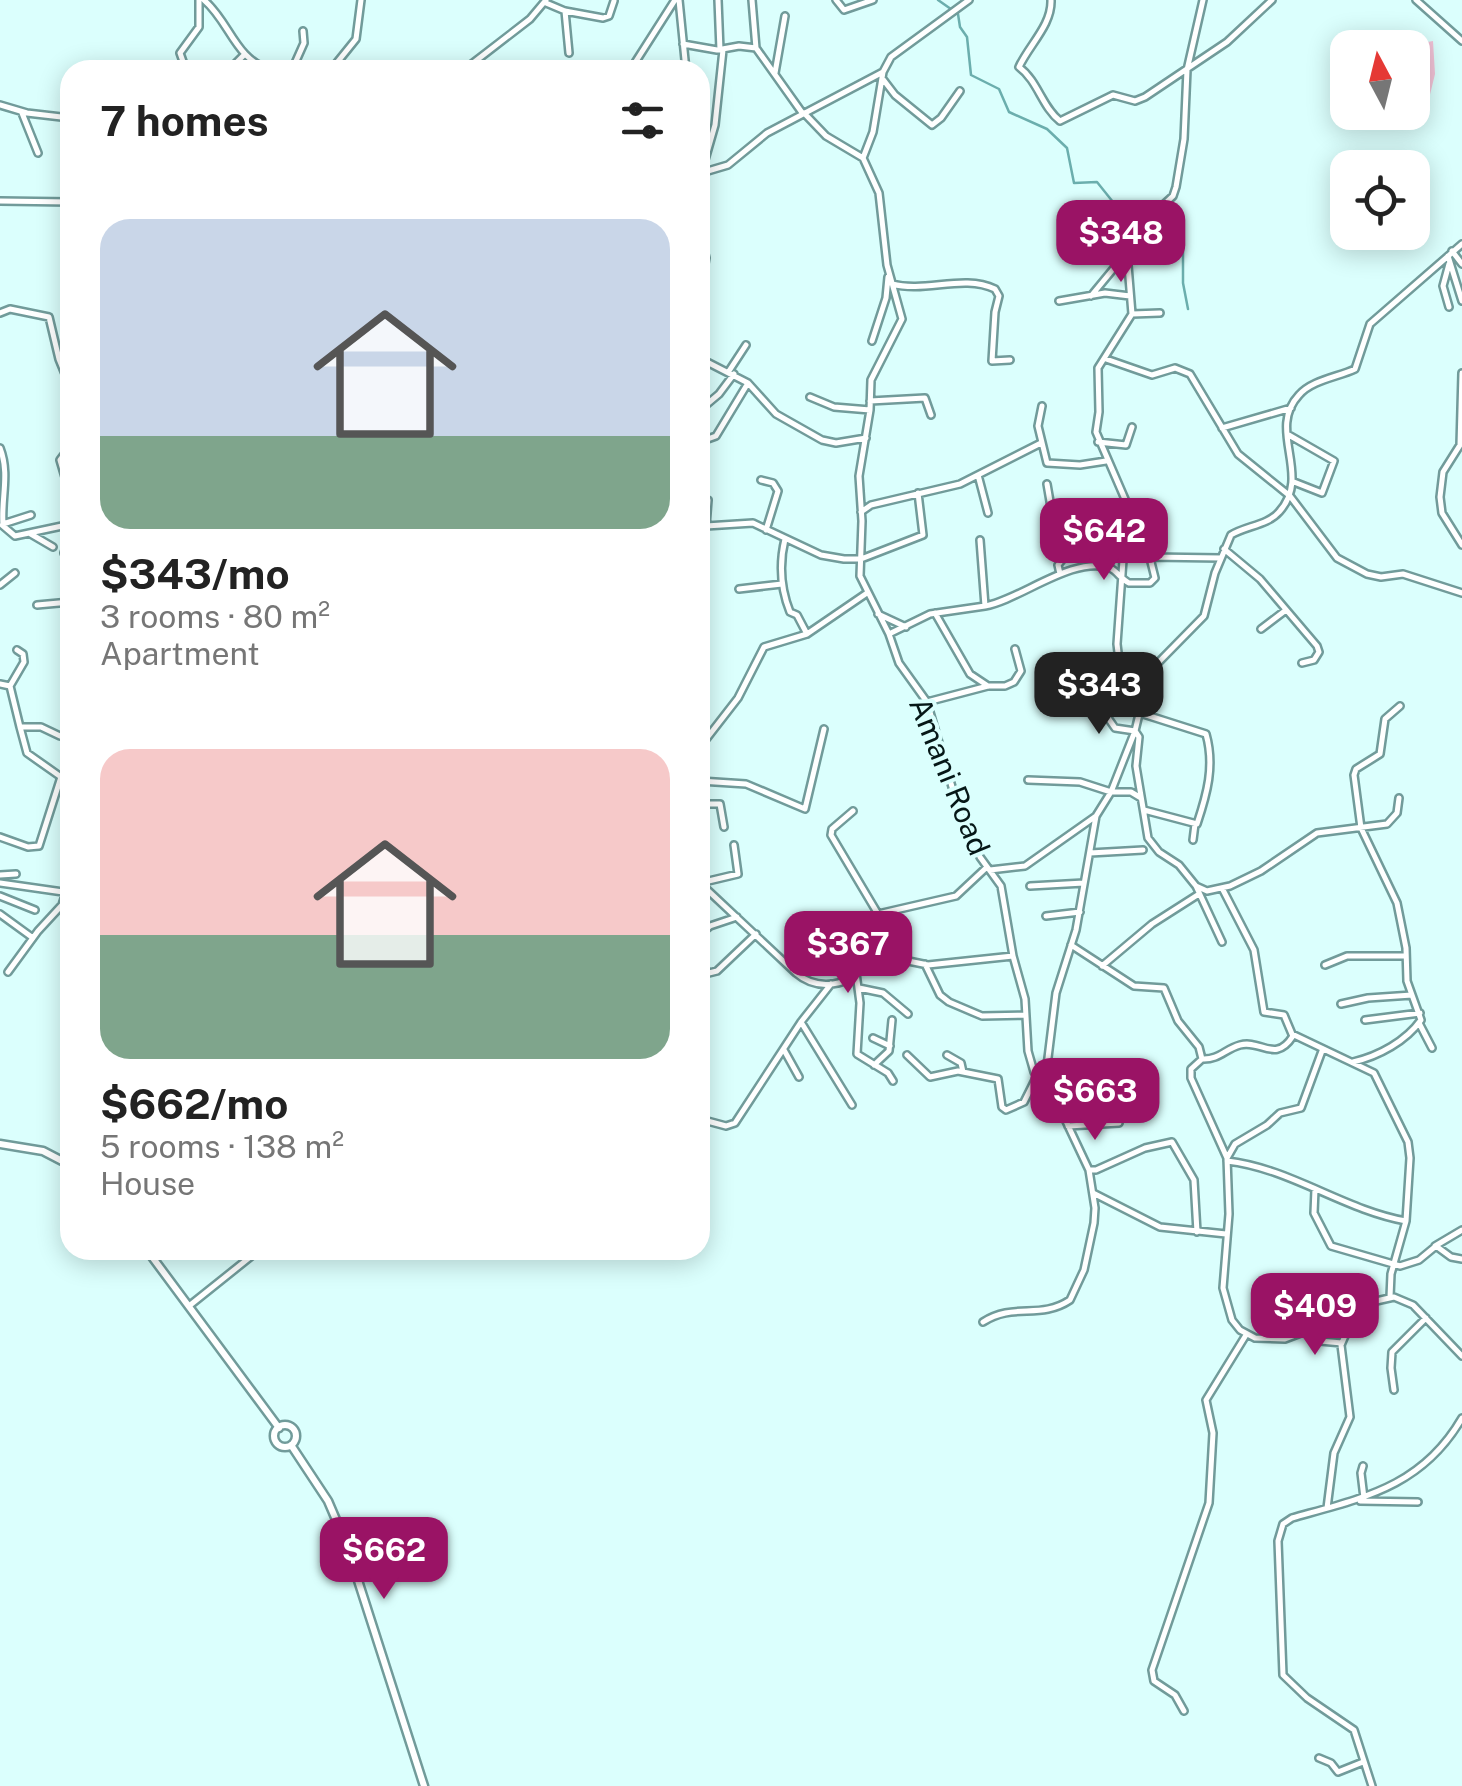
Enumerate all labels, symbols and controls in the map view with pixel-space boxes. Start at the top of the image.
north arrow [1330,30,1430,130]
map controls [1330,30,1430,250]
icon: filters [615,93,670,148]
text: 7 homes [100,96,269,145]
button: locate [1330,150,1430,250]
pin: $348 [1062,200,1180,285]
text: $348 [1078,214,1164,251]
icon: home [295,284,475,464]
pin: $642 [1045,498,1163,583]
text: $642 [1062,512,1146,549]
text: $343/mo [100,549,290,598]
text: 3 rooms · 80 m² [100,598,330,635]
text: Apartment [100,635,260,672]
pin: $343 [1040,652,1158,737]
text: $343 [1056,666,1142,703]
street label: Amani Road [902,692,998,860]
icon: home [295,814,475,994]
pin: $367 [789,911,907,996]
text: $367 [806,925,890,962]
pin: $663 [1036,1058,1154,1143]
text: $663 [1052,1072,1138,1109]
text: $662/mo [100,1079,288,1128]
text: 5 rooms · 138 m² [100,1128,344,1165]
text: House [100,1165,195,1202]
pin: $409 [1256,1273,1374,1358]
text: $409 [1273,1287,1357,1324]
pin: $662 [325,1517,443,1602]
text: $662 [342,1531,426,1568]

